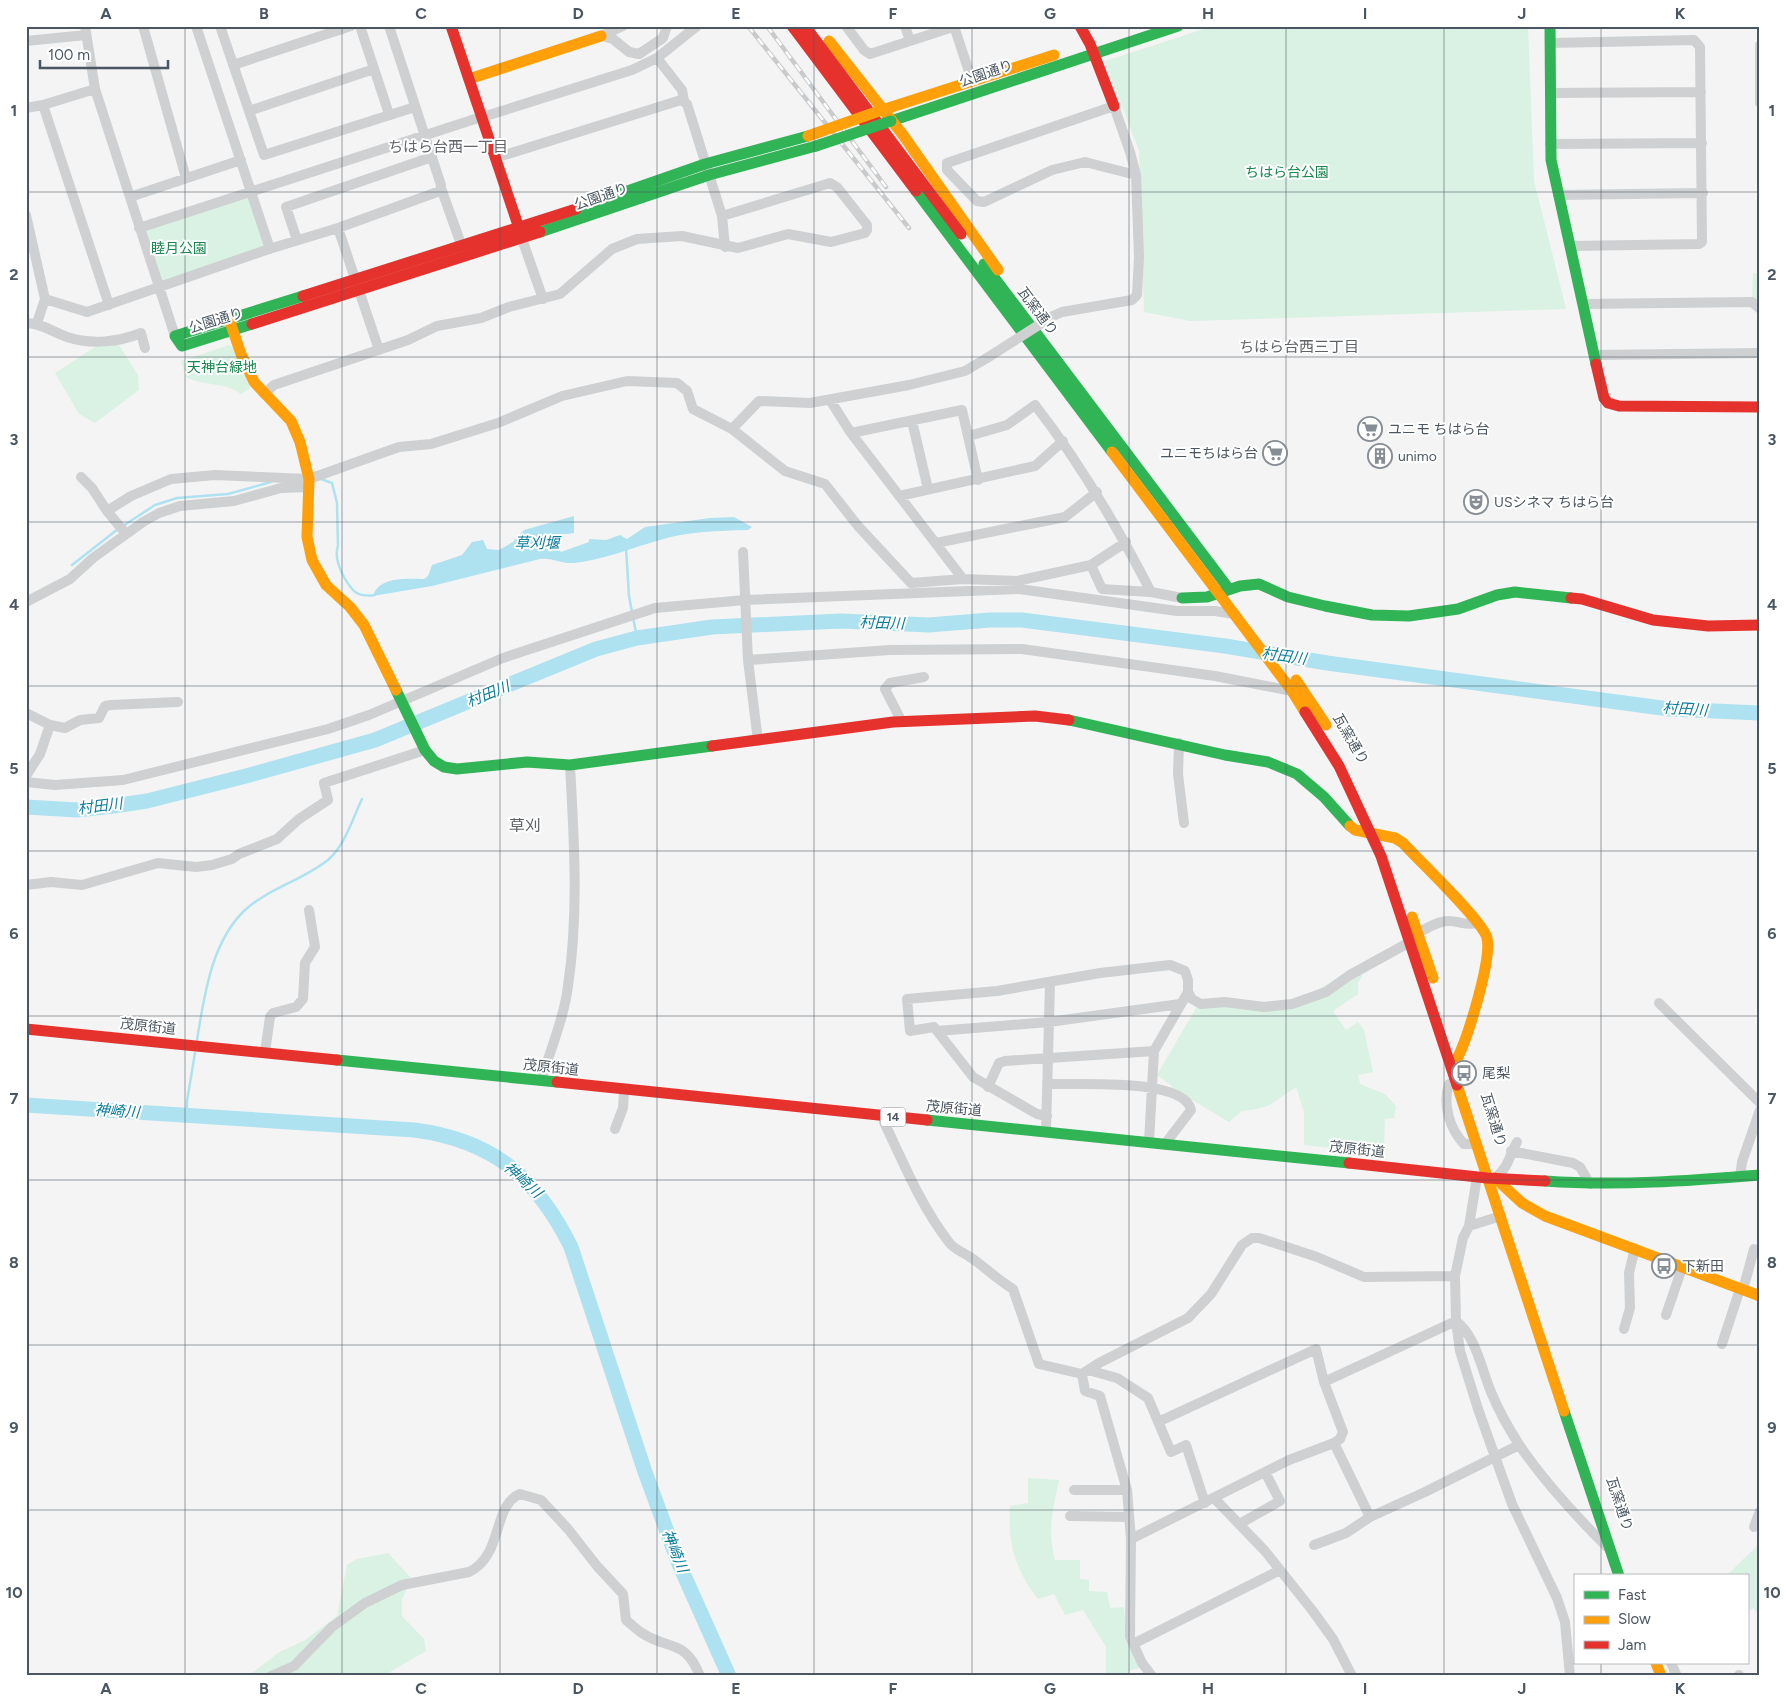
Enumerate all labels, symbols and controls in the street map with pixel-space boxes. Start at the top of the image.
text: A [100,4,112,23]
text: B [259,4,269,23]
text: C [415,4,427,23]
text: D [572,4,584,23]
text: E [731,4,741,23]
text: F [889,4,898,23]
text: G [1044,4,1056,23]
text: H [1202,4,1214,23]
text: I [1363,4,1367,23]
text: J [1518,4,1526,23]
text: K [1675,4,1686,23]
scale bar [40,38,168,70]
text: 100 m [48,46,90,64]
street label: 公園通り [957,56,1015,91]
text: 1 [11,101,17,120]
text: 1 [1769,101,1775,120]
district label: ちはら台西一丁目 [388,138,508,156]
park label: ちはら台公園 [1245,164,1329,181]
street label: 公園通り [572,179,630,214]
park label: 睦月公園 [151,240,207,257]
text: 2 [9,265,19,284]
text: 2 [1767,265,1777,284]
street label: 瓦窯通り [1014,284,1061,339]
street label: 公園通り [187,304,245,337]
district label: ちはら台西三丁目 [1239,338,1359,356]
park label: 天神台緑地 [187,359,257,376]
supermarket icon: ユニモ ちはら台 [1357,416,1383,442]
place label: ユニモ ちはら台 [1388,421,1489,438]
text: 3 [10,430,19,449]
text: 3 [1768,430,1777,449]
supermarket icon: ユニモちはら台 [1262,440,1288,466]
building icon: unimo [1367,443,1393,469]
place label: ユニモちはら台 [1160,445,1258,462]
place label: unimo [1398,448,1437,465]
theatre icon: USシネマ ちはら台 [1463,489,1489,515]
place label: USシネマ ちはら台 [1494,494,1614,511]
water label: 草刈堰 [514,534,562,552]
text: 4 [9,595,19,614]
text: 4 [1767,595,1777,614]
water label: 村田川 [859,613,907,633]
water label: 村田川 [1260,644,1310,668]
water label: 村田川 [464,676,514,711]
water label: 村田川 [1662,698,1710,720]
street label: 瓦窯通り [1329,711,1372,768]
text: 5 [9,759,19,778]
text: 5 [1767,759,1777,778]
water label: 村田川 [77,794,125,818]
district label: 草刈 [509,816,541,835]
text: 6 [9,924,19,943]
text: 6 [1767,924,1777,943]
street label: 茂原街道 [119,1015,177,1038]
street label: 茂原街道 [522,1056,580,1079]
bus stop icon: 尾梨 [1451,1060,1477,1086]
place label: 尾梨 [1482,1065,1510,1082]
text: 7 [10,1089,19,1108]
text: 7 [1768,1089,1777,1108]
street label: 瓦窯通り [1477,1091,1510,1149]
street label: 茂原街道 [925,1098,983,1119]
water label: 神崎川 [94,1100,142,1122]
road number: 14 [880,1108,906,1126]
street label: 茂原街道 [1328,1138,1386,1161]
water label: 神崎川 [500,1158,547,1203]
text: 8 [9,1253,19,1272]
bus stop icon: 下新田 [1651,1253,1677,1279]
text: 8 [1767,1253,1777,1272]
place label: 下新田 [1682,1258,1724,1275]
text: 9 [9,1418,19,1437]
text: 9 [1767,1418,1777,1437]
street label: 瓦窯通り [1603,1475,1636,1533]
water label: 神崎川 [658,1527,693,1577]
legend [1574,1574,1748,1664]
text: 10 [5,1583,23,1602]
text: 10 [1763,1583,1781,1602]
text: Fast [1618,1586,1647,1604]
text: Slow [1618,1610,1651,1628]
text: Jam [1618,1636,1646,1654]
text: A [100,1679,112,1698]
text: B [259,1679,269,1698]
text: C [415,1679,427,1698]
text: D [572,1679,584,1698]
text: E [731,1679,741,1698]
text: F [889,1679,898,1698]
text: G [1044,1679,1056,1698]
text: H [1202,1679,1214,1698]
text: I [1363,1679,1367,1698]
text: J [1518,1679,1526,1698]
text: K [1675,1679,1686,1698]

